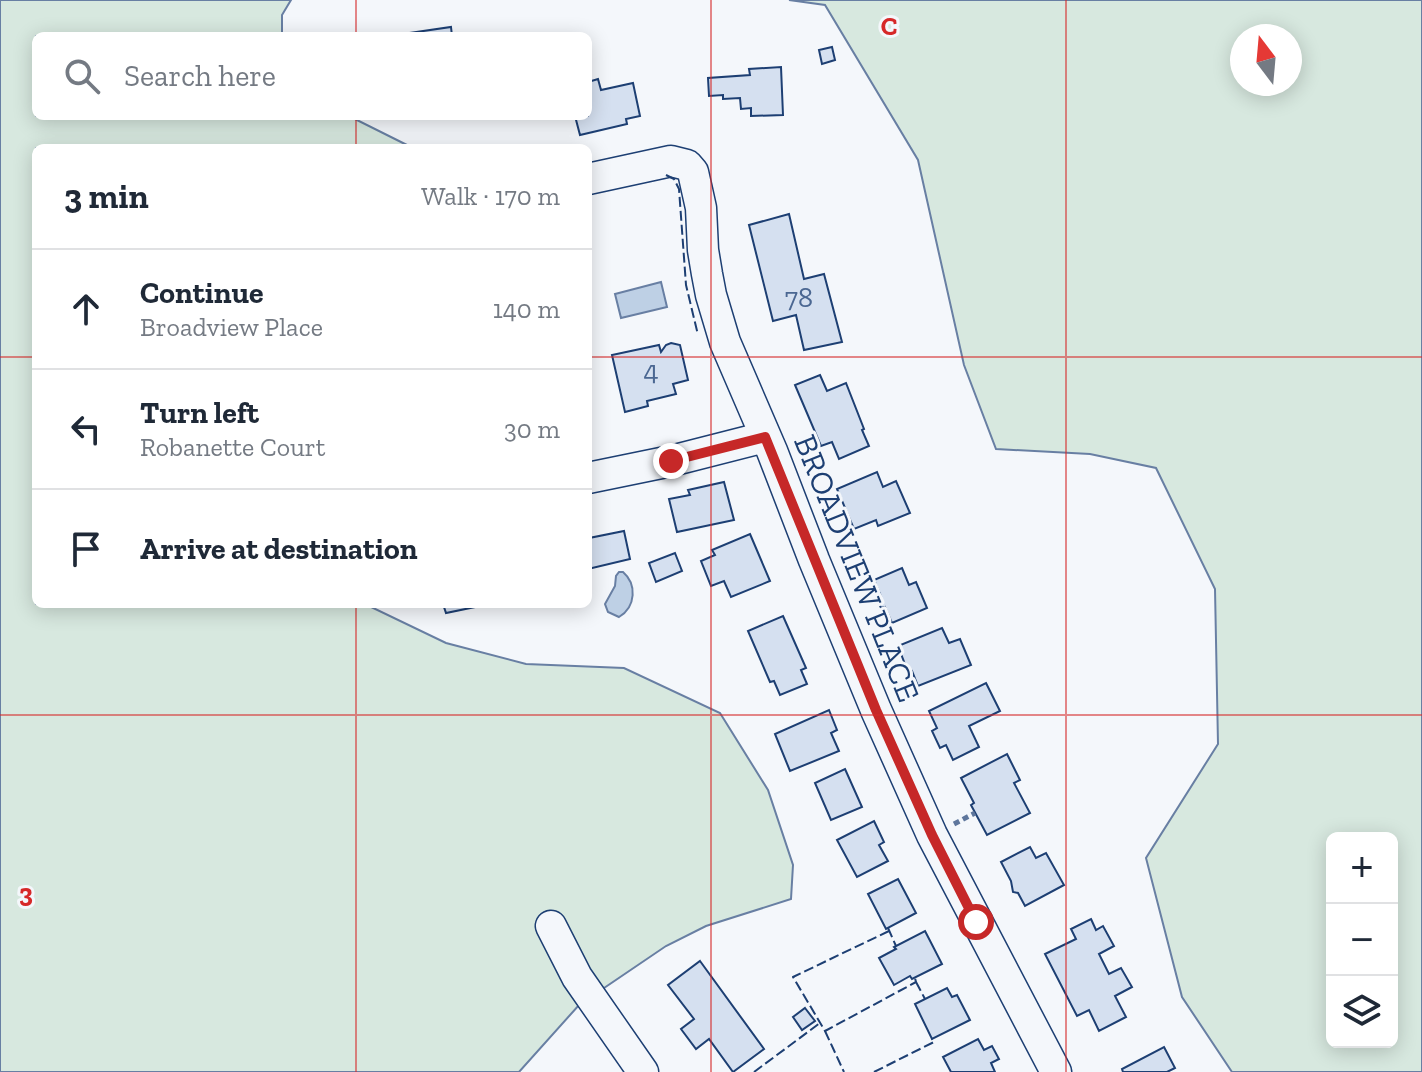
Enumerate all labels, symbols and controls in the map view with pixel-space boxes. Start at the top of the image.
text: C [881,10,897,42]
north arrow [1230,24,1302,96]
search box [32,32,592,120]
icon: search [60,54,104,98]
text: Search here [124,58,276,94]
text: 3 min [64,176,149,217]
text: Walk · 170 m [421,180,560,212]
text: Continue [140,275,264,311]
house number: 78 [785,281,813,314]
icon: ahead [64,287,108,331]
text: 140 m [493,293,560,325]
text: Broadview Place [140,311,323,343]
house number: 4 [643,354,659,387]
text: Turn left [140,395,259,431]
icon: left [64,407,108,451]
text: 30 m [504,413,560,445]
street label: BROADVIEW PLACE [786,429,928,707]
text: Robanette Court [140,431,325,463]
route end [653,443,689,479]
icon: arrive [64,527,108,571]
text: Arrive at destination [140,531,417,567]
map controls [1326,832,1398,1048]
button: + [1326,832,1398,904]
text: 3 [19,877,33,909]
route start [958,904,994,940]
button: − [1326,904,1398,976]
button: layers [1326,976,1398,1048]

